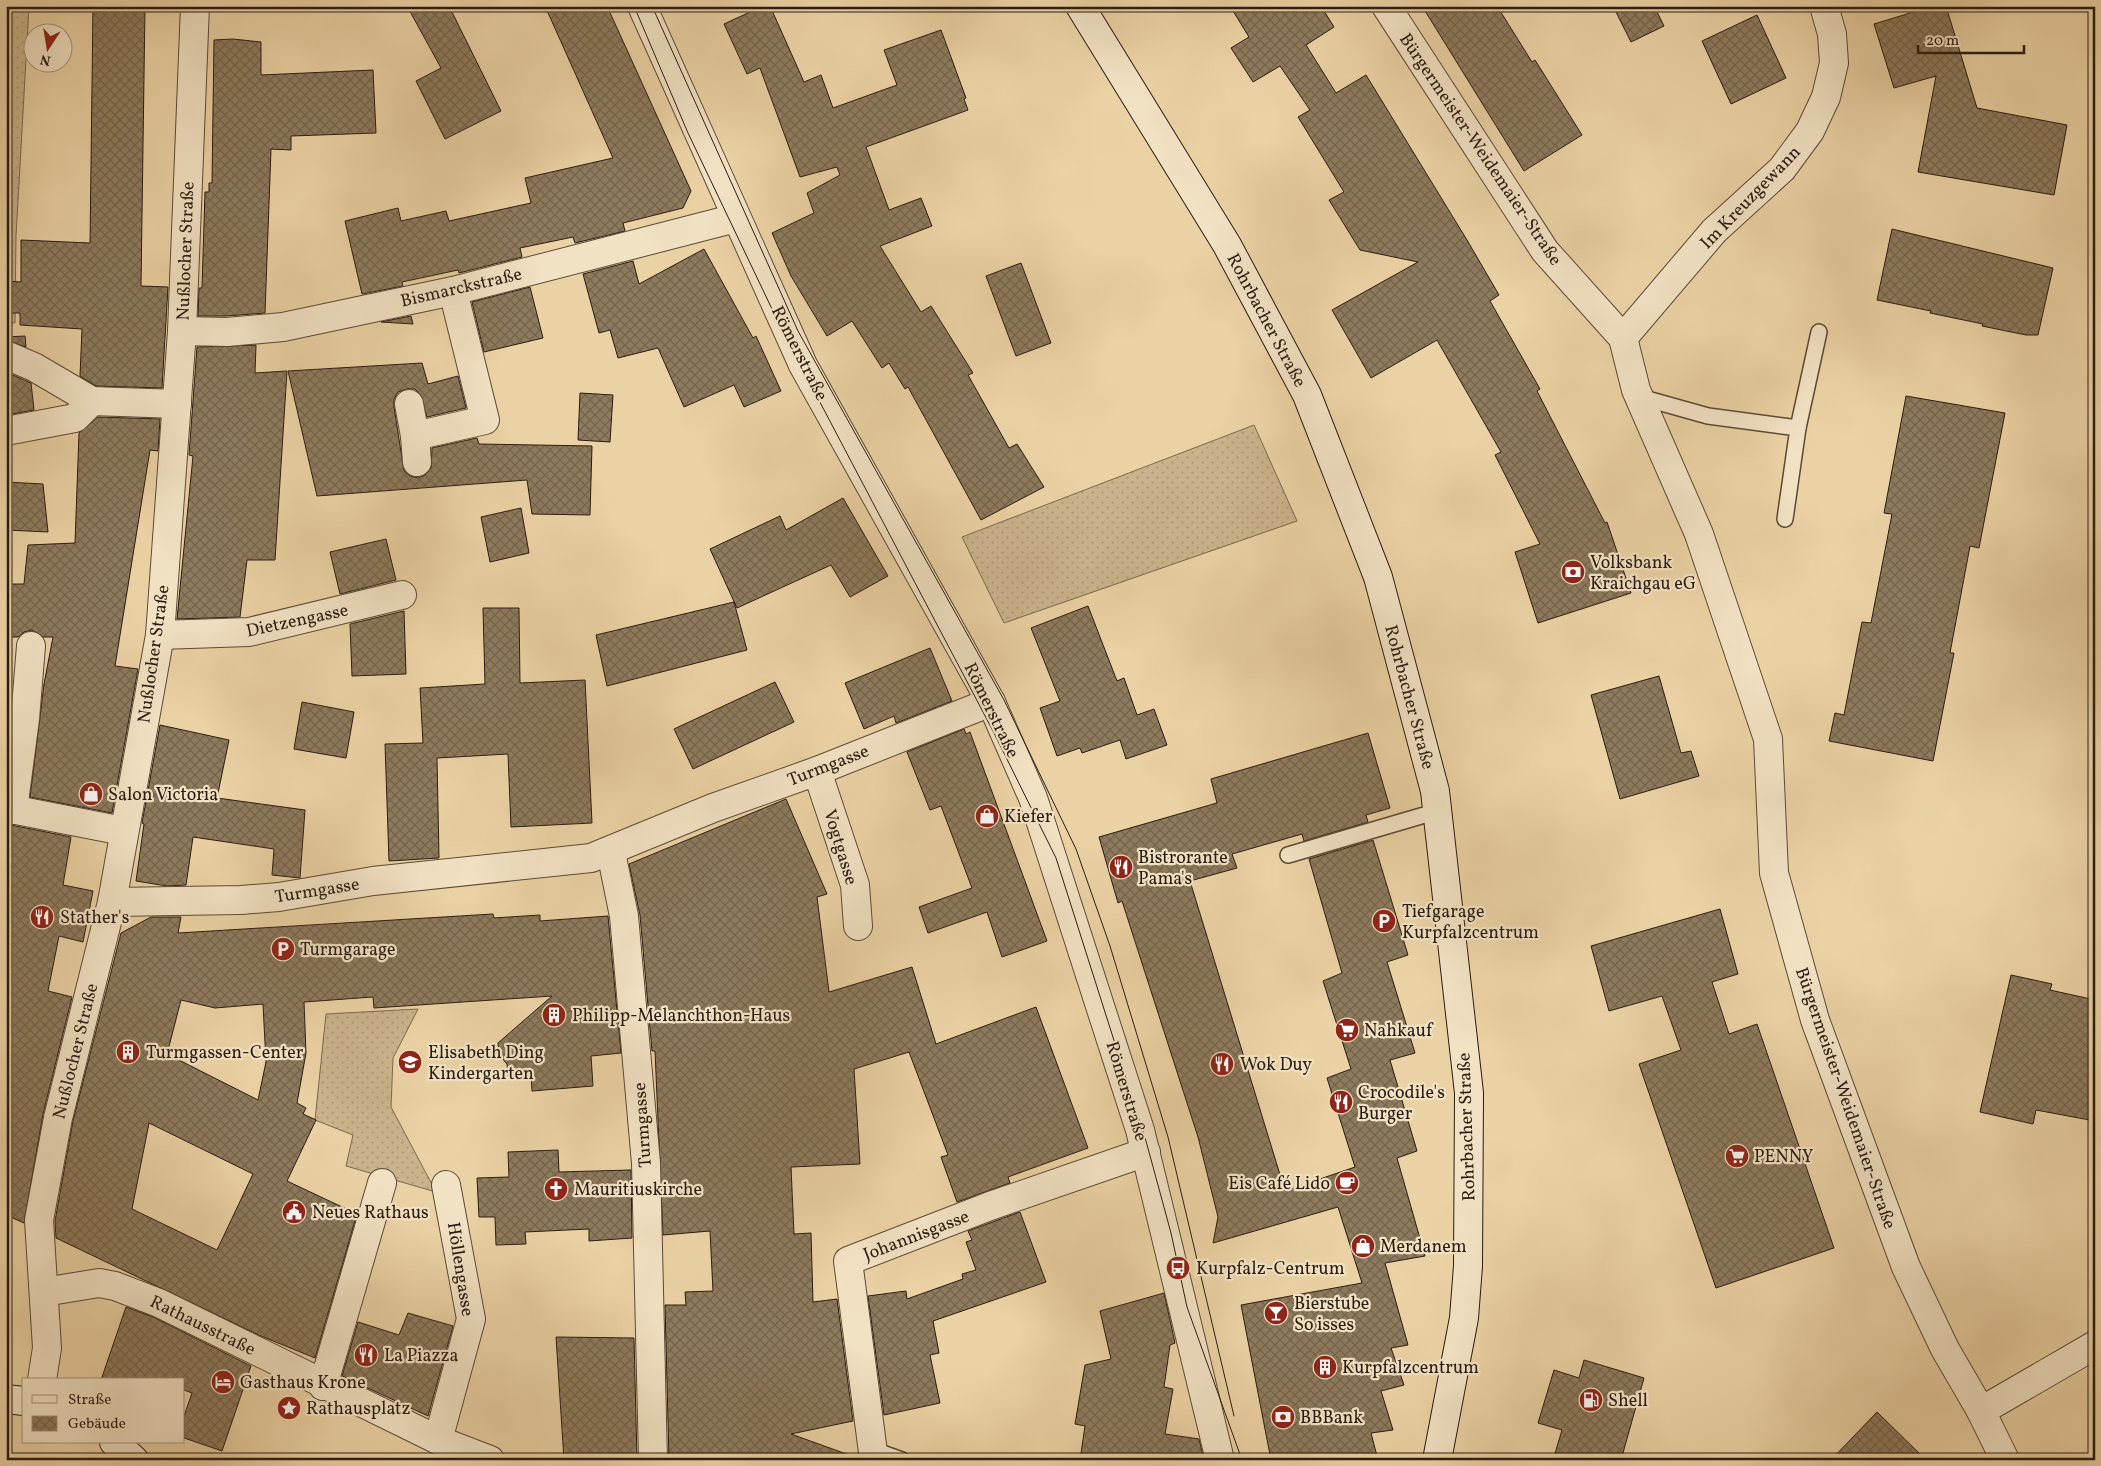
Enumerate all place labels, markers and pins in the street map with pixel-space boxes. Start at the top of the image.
place label: Volksbank Kraichgau eG [1590,551,1696,597]
bank icon: Volksbank Kraichgau eG [1560,559,1586,585]
shop icon: Salon Victoria [78,781,104,807]
place label: Salon Victoria [108,783,218,808]
shop icon: Kiefer [974,803,1000,829]
place label: Kiefer [1004,805,1053,830]
place label: Bistrorante Pama's [1138,846,1228,892]
restaurant icon: Bistrorante Pama's [1108,854,1134,880]
place label: Tiefgarage Kurpfalzcentrum [1402,900,1539,946]
restaurant icon: Stather's [29,904,55,930]
place label: Stather's [60,906,129,931]
parking icon: Tiefgarage Kurpfalzcentrum [1371,908,1397,934]
parking icon: Turmgarage [270,936,296,962]
place label: Turmgarage [300,938,396,963]
building icon: Philipp-Melanchthon-Haus [541,1002,567,1028]
place label: Philipp-Melanchthon-Haus [572,1004,790,1029]
supermarket icon: Nahkauf [1334,1017,1360,1043]
place label: Nahkauf [1364,1019,1434,1044]
building icon: Turmgassen-Center [115,1039,141,1065]
place label: Turmgassen-Center [146,1041,304,1066]
place label: Elisabeth Ding Kindergarten [428,1041,544,1087]
school or university icon: Elisabeth Ding Kindergarten [397,1049,423,1075]
restaurant icon: Wok Duy [1209,1051,1235,1077]
place label: Wok Duy [1240,1053,1312,1078]
place label: Crocodile's Burger [1358,1081,1445,1127]
restaurant icon: Crocodile's Burger [1328,1089,1354,1115]
supermarket icon: PENNY [1724,1143,1750,1169]
place label: PENNY [1754,1145,1813,1170]
cafe icon: Eis Café Lido [1334,1170,1360,1196]
place label: Eis Café Lido [1228,1172,1330,1197]
church icon: Mauritiuskirche [543,1176,569,1202]
place label: Mauritiuskirche [574,1178,702,1203]
public building icon: Neues Rathaus [281,1199,307,1225]
place label: Neues Rathaus [312,1201,429,1226]
shop icon: Merdanem [1350,1233,1376,1259]
place label: Merdanem [1380,1235,1467,1260]
bus stop icon: Kurpfalz-Centrum [1165,1255,1191,1281]
place label: Kurpfalz-Centrum [1196,1257,1345,1282]
place label: Bierstube So isses [1294,1292,1369,1338]
bar icon: Bierstube So isses [1263,1300,1289,1326]
restaurant icon: La Piazza [353,1342,379,1368]
place label: La Piazza [384,1344,459,1369]
building icon: Kurpfalzcentrum [1312,1354,1338,1380]
place label: Kurpfalzcentrum [1342,1356,1479,1381]
hotel icon: Gasthaus Krone [210,1369,236,1395]
place label: Gasthaus Krone [240,1371,366,1396]
fuel station icon: Shell [1578,1387,1604,1413]
place label: Shell [1608,1389,1648,1414]
place icon: Rathausplatz [276,1395,302,1421]
place label: Rathausplatz [306,1397,410,1422]
bank icon: BBBank [1270,1404,1296,1430]
place label: BBBank [1300,1406,1363,1431]

